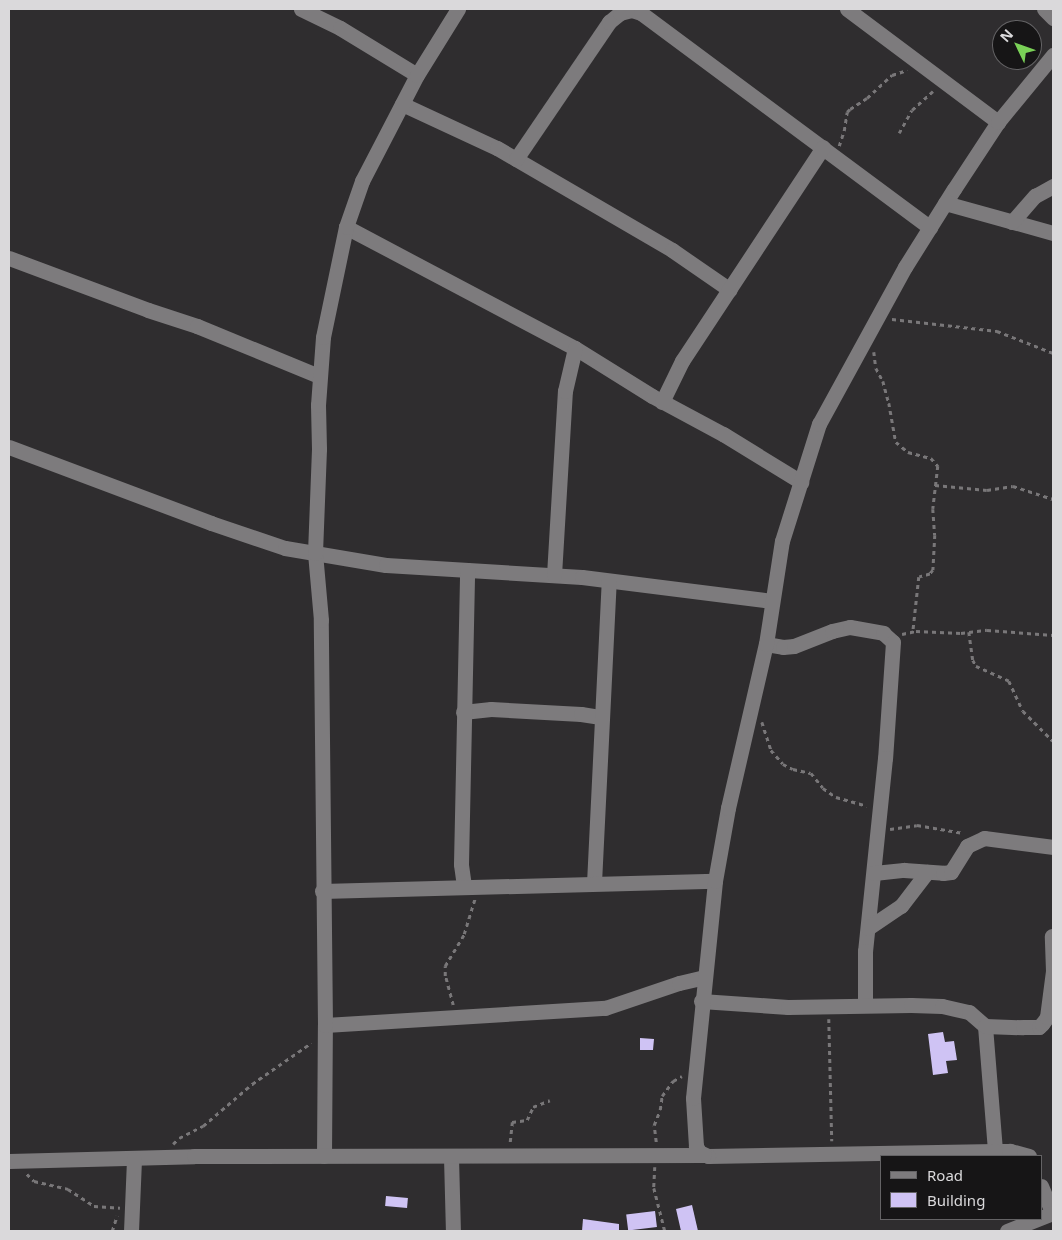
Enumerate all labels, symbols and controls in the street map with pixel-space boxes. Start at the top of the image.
north arrow [992,20,1042,70]
text: N [995,25,1017,46]
legend [880,1155,1042,1220]
text: Road [927,1165,963,1185]
text: Building [927,1190,985,1210]

